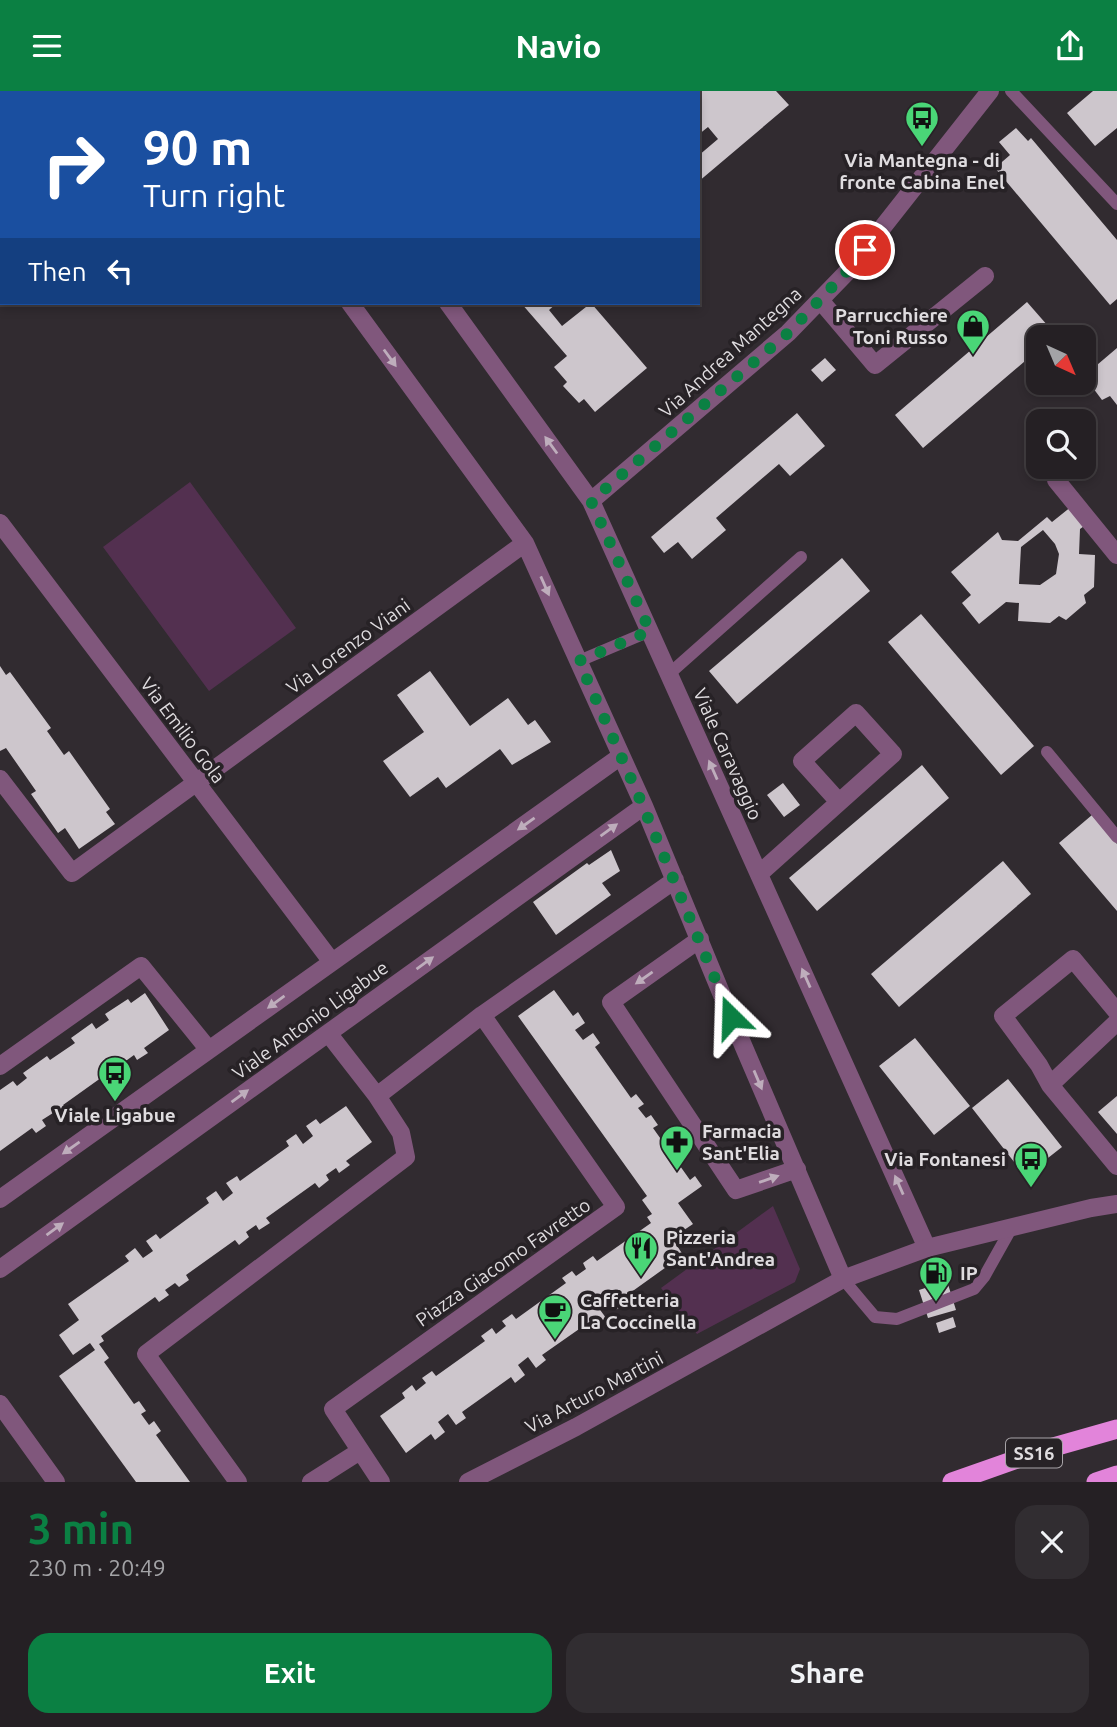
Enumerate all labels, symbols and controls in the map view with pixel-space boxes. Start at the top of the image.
icon: menu [28,27,66,65]
icon: share [1051,27,1089,65]
text: Navio [515,28,602,64]
bus stop icon: Via Mantegna - di fronte Cabina Enel [903,99,941,148]
icon: right [28,119,119,210]
text: 90 m [143,119,252,174]
place label: Via Mantegna - di fronte Cabina Enel [839,149,1005,193]
text: Turn right [143,177,285,213]
pin [835,220,895,280]
icon: arrive [846,231,884,269]
icon: left [101,252,139,290]
text: Then [28,257,87,286]
street label: Via Andrea Mantegna [654,282,806,422]
place label: Parrucchiere Toni Russo [835,304,948,348]
shop icon: Parrucchiere Toni Russo [954,307,992,356]
north arrow [1026,325,1096,395]
map controls [1026,325,1096,479]
one-way arrow [383,349,397,367]
button: search [1026,409,1096,479]
one-way arrow [544,436,558,454]
one-way arrow [539,576,551,596]
street label: Via Lorenzo Viani [282,594,414,698]
street label: Via Emilio Gola [136,673,230,787]
street label: Viale Caravaggio [689,685,767,823]
one-way arrow [707,760,719,780]
one-way arrow [517,817,535,831]
one-way arrow [600,824,618,838]
street label: Viale Antonio Ligabue [228,956,392,1084]
one-way arrow [416,957,434,971]
one-way arrow [800,968,812,988]
one-way arrow [635,971,653,985]
position arrow [694,980,768,1054]
one-way arrow [267,994,285,1008]
bus stop icon: Viale Ligabue [96,1054,134,1103]
one-way arrow [752,1070,764,1090]
one-way arrow [231,1090,249,1104]
place label: Viale Ligabue [54,1104,176,1126]
place label: Farmacia Sant'Elia [702,1120,782,1164]
pharmacy icon: Farmacia Sant'Elia [658,1123,696,1172]
bus stop icon: Via Fontanesi [1012,1140,1050,1189]
one-way arrow [62,1141,80,1155]
place label: Via Fontanesi [884,1148,1006,1170]
one-way arrow [758,1173,779,1184]
one-way arrow [893,1175,904,1196]
street label: Piazza Giacomo Favretto [411,1193,595,1331]
one-way arrow [46,1222,64,1236]
place label: Pizzeria Sant'Andrea [666,1226,775,1270]
restaurant icon: Pizzeria Sant'Andrea [622,1229,660,1278]
fuel station icon: IP [917,1254,955,1303]
place label: IP [960,1262,978,1284]
place label: Caffetteria La Coccinella [580,1289,697,1333]
cafe icon: Caffetteria La Coccinella [536,1292,574,1341]
street label: Via Arturo Martini [521,1346,667,1438]
road number: SS16 [1006,1439,1062,1468]
text: 3 min [28,1505,134,1552]
button: close [1015,1505,1089,1579]
text: 230 m · 20:49 [28,1555,166,1580]
button: Exit [28,1633,552,1713]
button: Share [566,1633,1089,1713]

